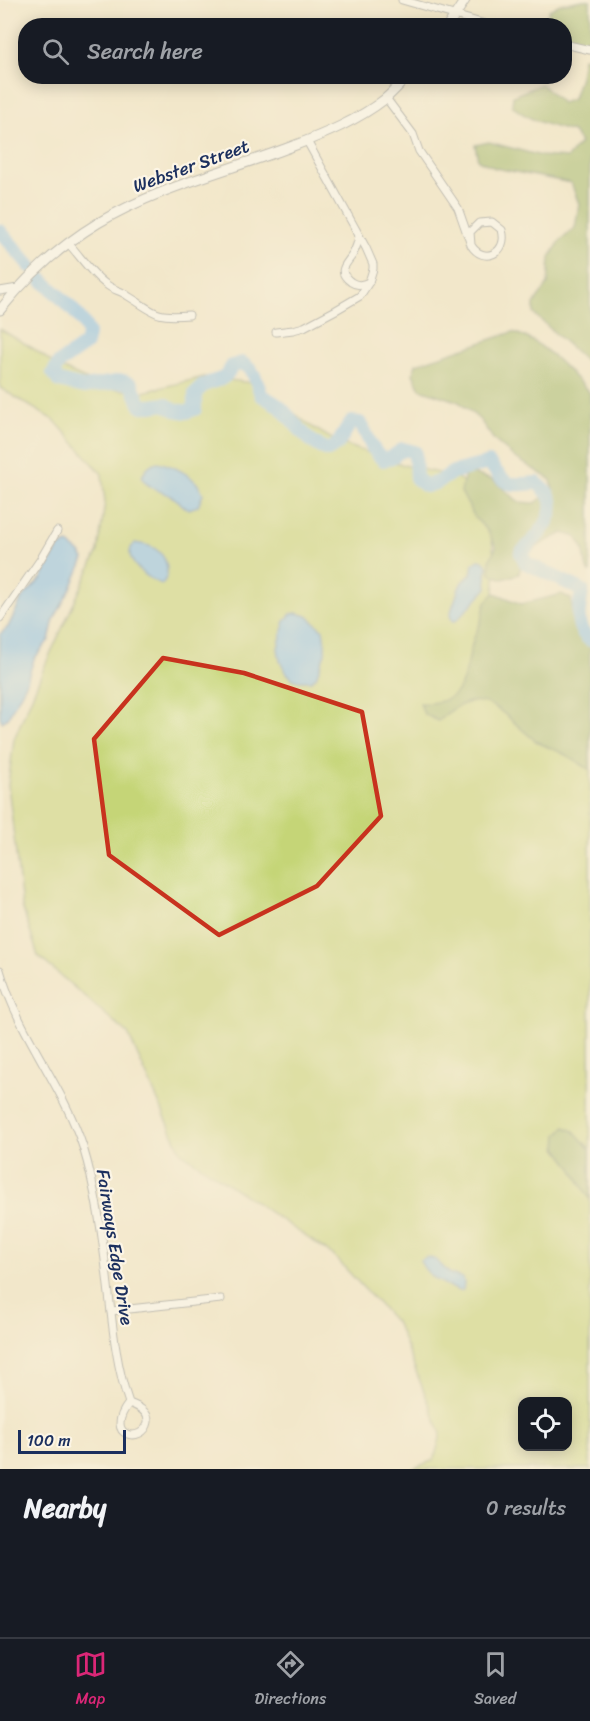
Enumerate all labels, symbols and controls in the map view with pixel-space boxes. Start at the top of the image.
search box [18,18,572,84]
text: Search here [87,32,203,71]
icon: search [39,35,72,68]
street label: Webster Street [128,130,254,202]
street label: Fairways Edge Drive [87,1167,143,1328]
map controls [518,1397,572,1451]
button: locate [518,1397,572,1451]
text: 100 m [27,1426,71,1455]
scale bar [18,1427,126,1454]
text: Nearby [24,1485,106,1531]
text: 0 results [486,1491,566,1526]
tab: Map [74,1648,107,1713]
tab: Directions [255,1648,326,1713]
tab: Saved [474,1648,516,1713]

